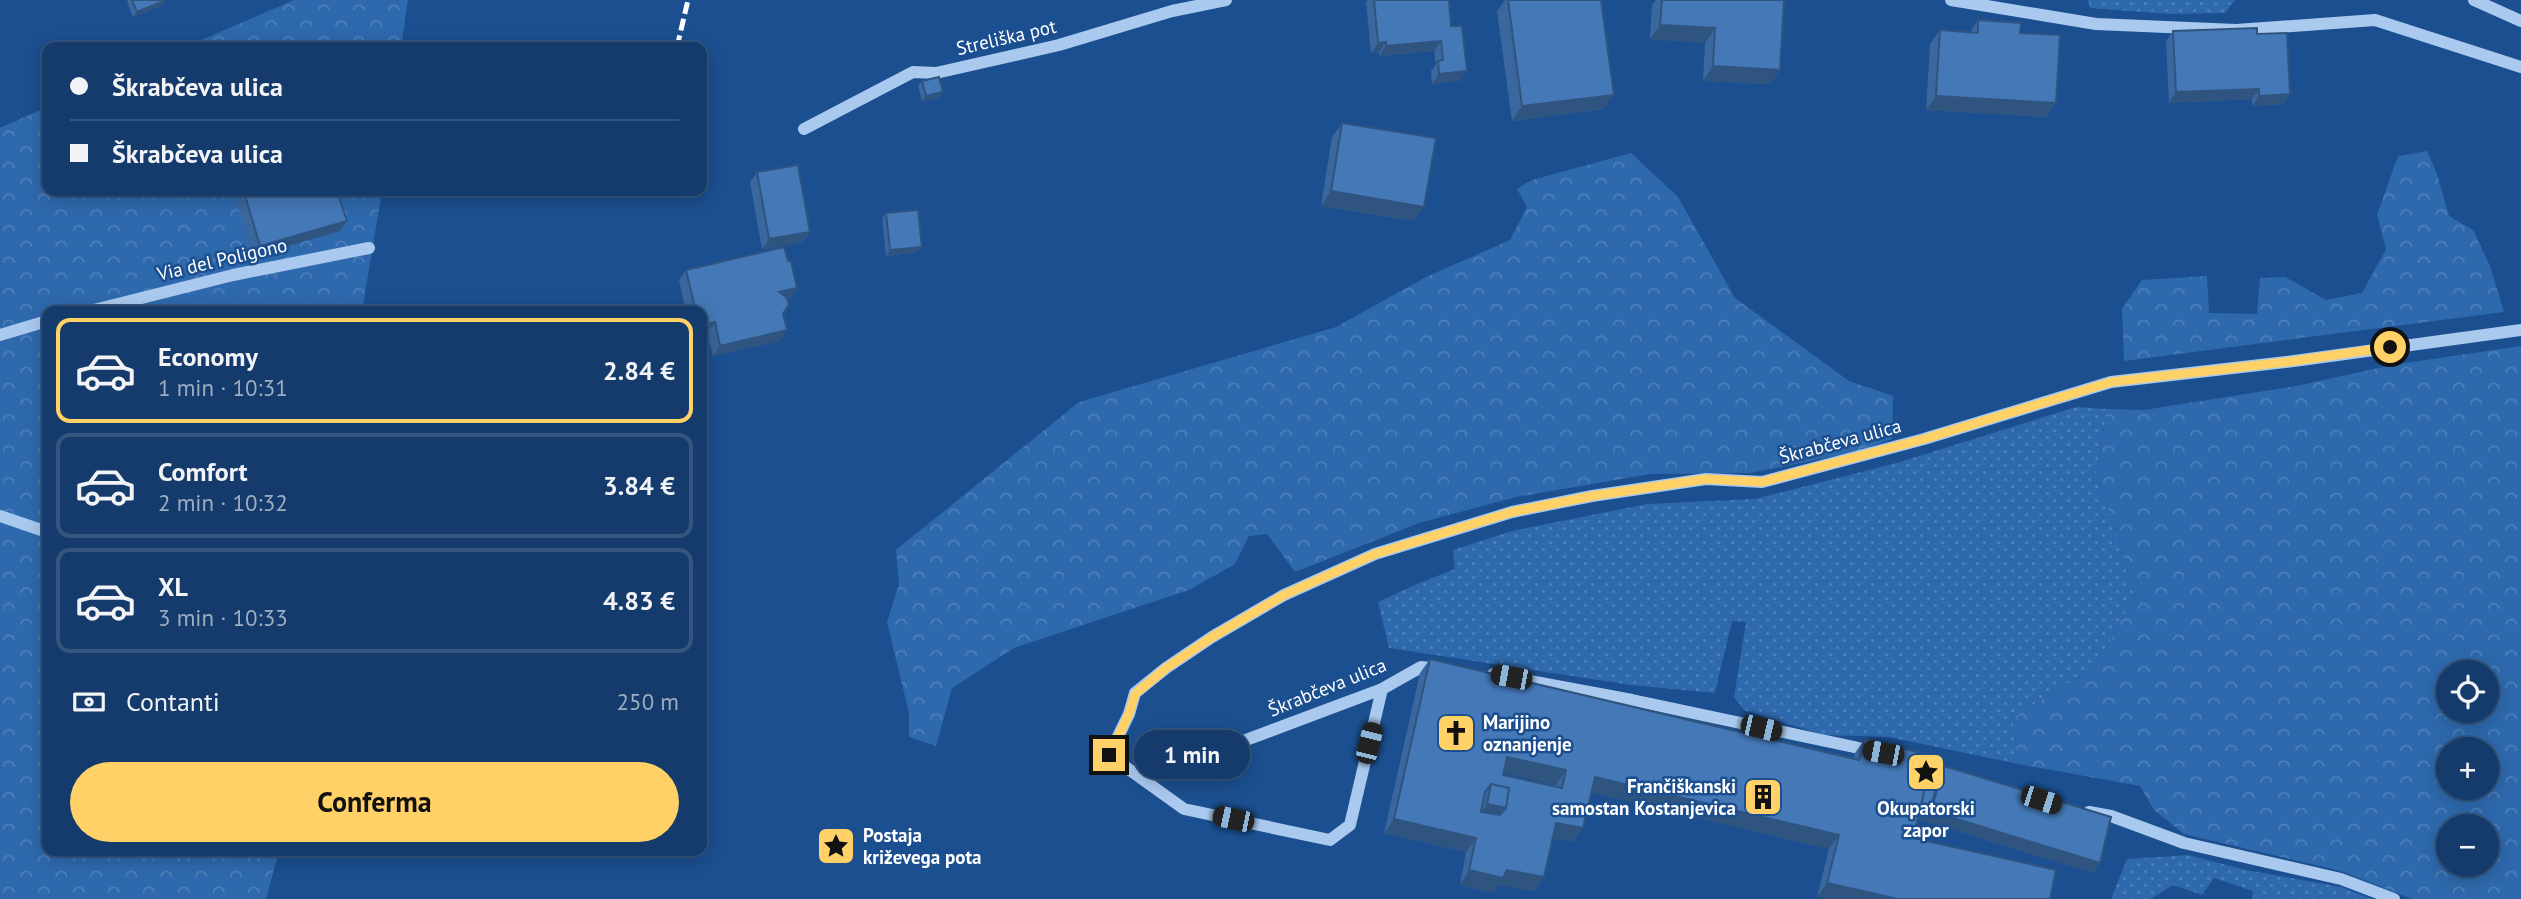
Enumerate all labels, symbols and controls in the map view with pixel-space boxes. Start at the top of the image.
street label: Streliška pot [954,14,1059,60]
text: Škrabčeva ulica [112,70,283,103]
text: Škrabčeva ulica [112,137,283,170]
street label: Via del Poligono [154,232,289,286]
route start [2374,331,2406,363]
icon: car [74,339,137,402]
text: Economy [158,340,258,373]
text: 2.84 € [603,354,675,387]
text: 1 min · 10:31 [158,373,288,402]
street label: Škrabčeva ulica [1776,413,1904,469]
icon: car [74,454,137,517]
text: Comfort [158,455,248,488]
text: 3.84 € [603,469,675,502]
text: 2 min · 10:32 [158,488,288,517]
icon: car [74,569,137,632]
text: XL [158,570,188,603]
text: 4.83 € [603,584,675,617]
text: 3 min · 10:33 [158,603,288,632]
street label: Škrabčeva ulica [1264,652,1390,722]
map controls [2436,660,2499,877]
button: locate [2436,660,2499,723]
car [1489,663,1534,691]
icon: cash [70,683,108,721]
text: Contanti [126,685,220,718]
text: 250 m [617,687,679,716]
place label: Marijino oznanjenje [1483,710,1572,756]
church icon: Marijino oznanjenje [1435,712,1477,754]
car [1739,713,1784,743]
car [1354,720,1385,766]
callout: 1 min [1134,730,1249,780]
button: + [2436,737,2499,800]
route end [1093,739,1125,771]
car [1861,739,1906,767]
text: 1 min [1164,740,1220,769]
place icon: Okupatorski zapor [1905,751,1947,793]
button: Conferma [70,762,679,842]
place label: Frančiškanski samostan Kostanjevica [1552,774,1736,820]
building icon: Frančiškanski samostan Kostanjevica [1742,776,1784,818]
car [2018,784,2065,816]
place label: Okupatorski zapor [1877,796,1975,842]
car [1211,804,1256,834]
button: − [2436,814,2499,877]
place label: Postaja križevega pota [863,823,981,869]
place icon: Postaja križevega pota [815,825,857,867]

